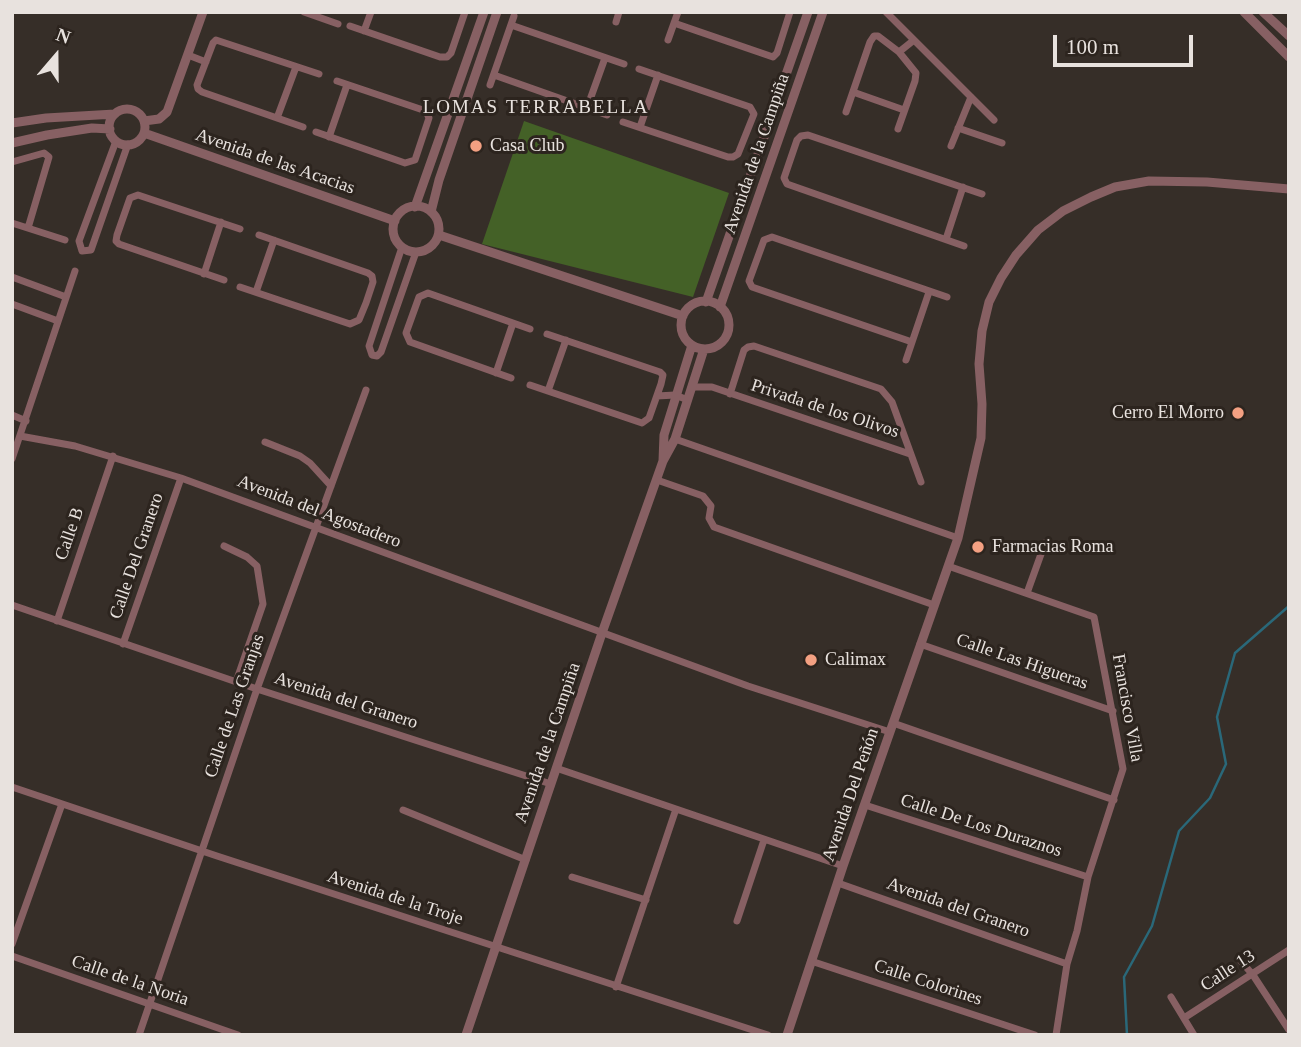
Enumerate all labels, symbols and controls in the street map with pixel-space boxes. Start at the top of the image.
north arrow [21,21,91,91]
scale bar [1056,21,1196,65]
text: N [53,24,73,48]
text: 100 m [1066,35,1119,59]
street label: Avenida de la Campiña [719,71,795,237]
district label: LOMAS TERRABELLA [425,97,647,119]
street label: Avenida de las Acacias [192,125,358,199]
place label: Casa Club [490,135,564,157]
marker: Casa Club [468,138,484,154]
street label: Privada de los Olivos [748,375,902,443]
place label: Cerro El Morro [1112,402,1224,424]
marker: Cerro El Morro [1230,405,1246,421]
street label: Avenida del Agostadero [234,471,404,553]
street label: Calle Del Granero [105,490,169,622]
street label: Calle B [51,505,89,563]
place label: Farmacias Roma [992,536,1113,558]
marker: Farmacias Roma [970,539,986,555]
street label: Calle Las Higueras [953,629,1091,695]
street label: Calle de Las Granjas [200,631,270,781]
place label: Calimax [825,649,886,671]
marker: Calimax [803,652,819,668]
street label: Francisco Villa [1107,652,1147,764]
street label: Avenida de la Campiña [510,660,586,826]
street label: Avenida del Granero [272,668,420,734]
street label: Avenida Del Peñón [818,725,884,865]
street label: Calle De Los Duraznos [898,790,1064,862]
street label: Avenida de la Troje [324,866,466,930]
street label: Avenida del Granero [884,873,1032,943]
street label: Calle 13 [1197,945,1259,997]
street label: Calle de la Noria [69,951,191,1011]
street label: Calle Colorines [871,955,985,1011]

